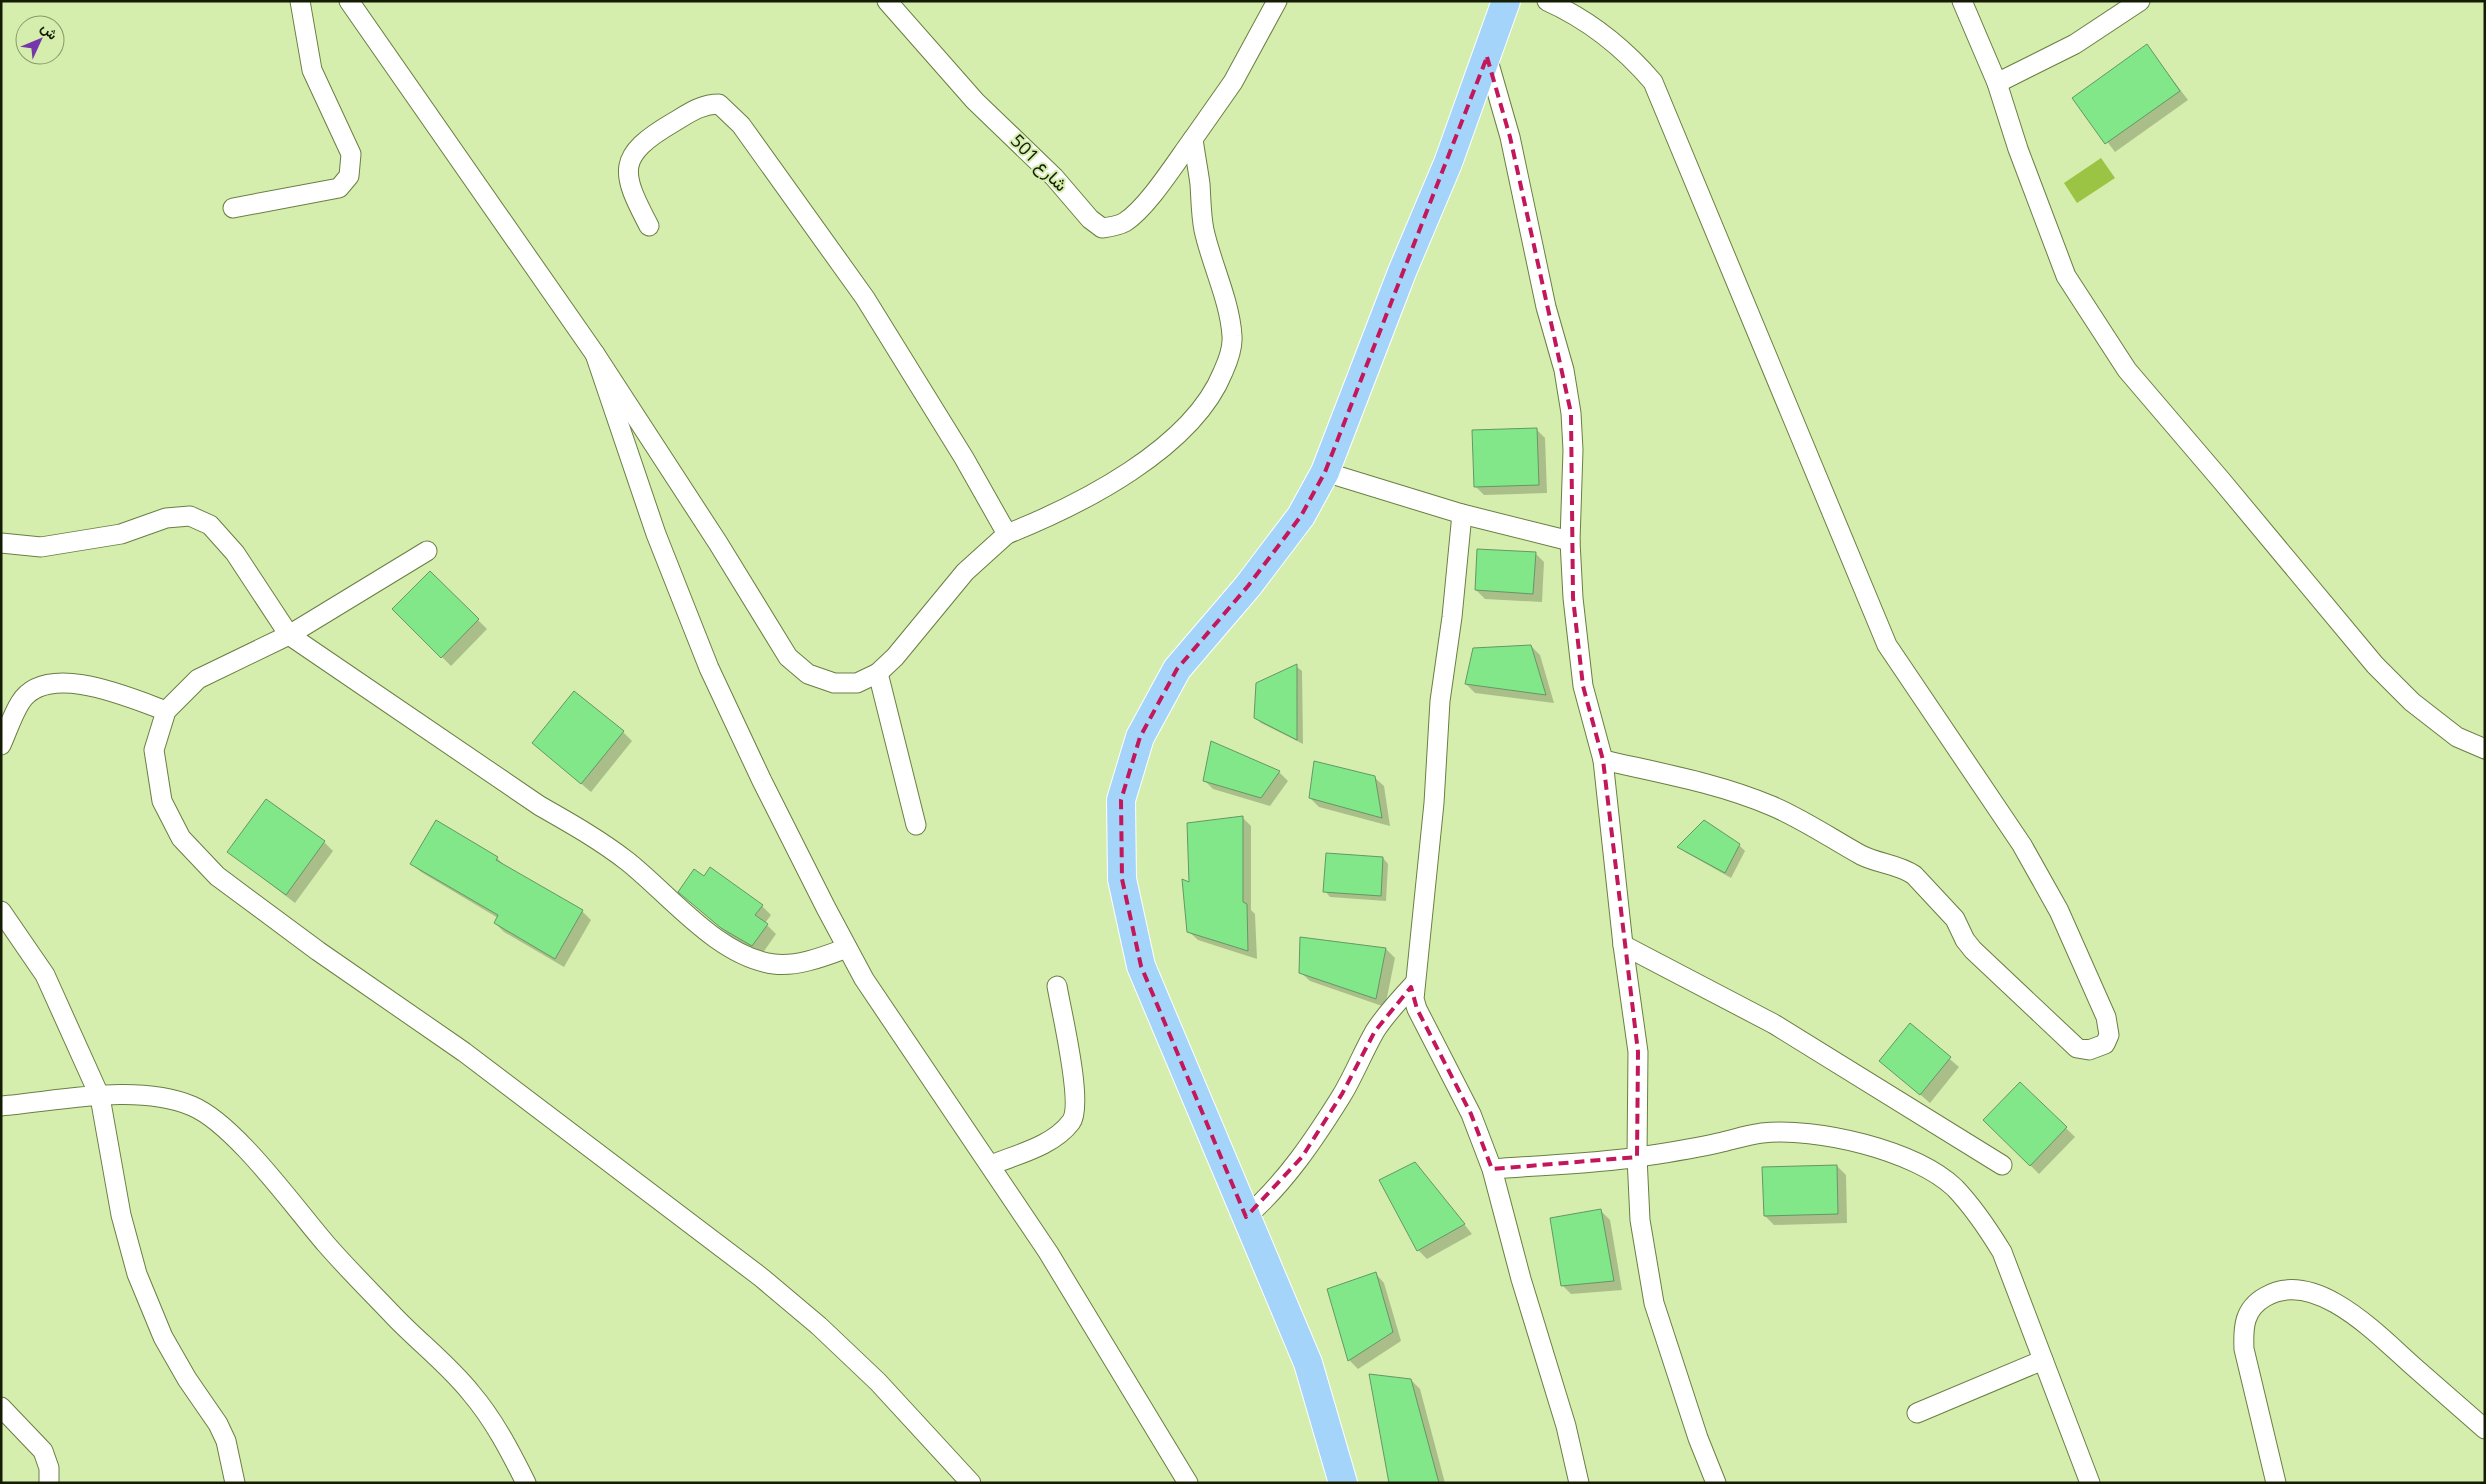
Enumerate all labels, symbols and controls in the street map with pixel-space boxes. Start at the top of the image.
north arrow [15,15,65,65]
text: ش [37,18,63,43]
street label: شارع 501 [1005,128,1074,197]

